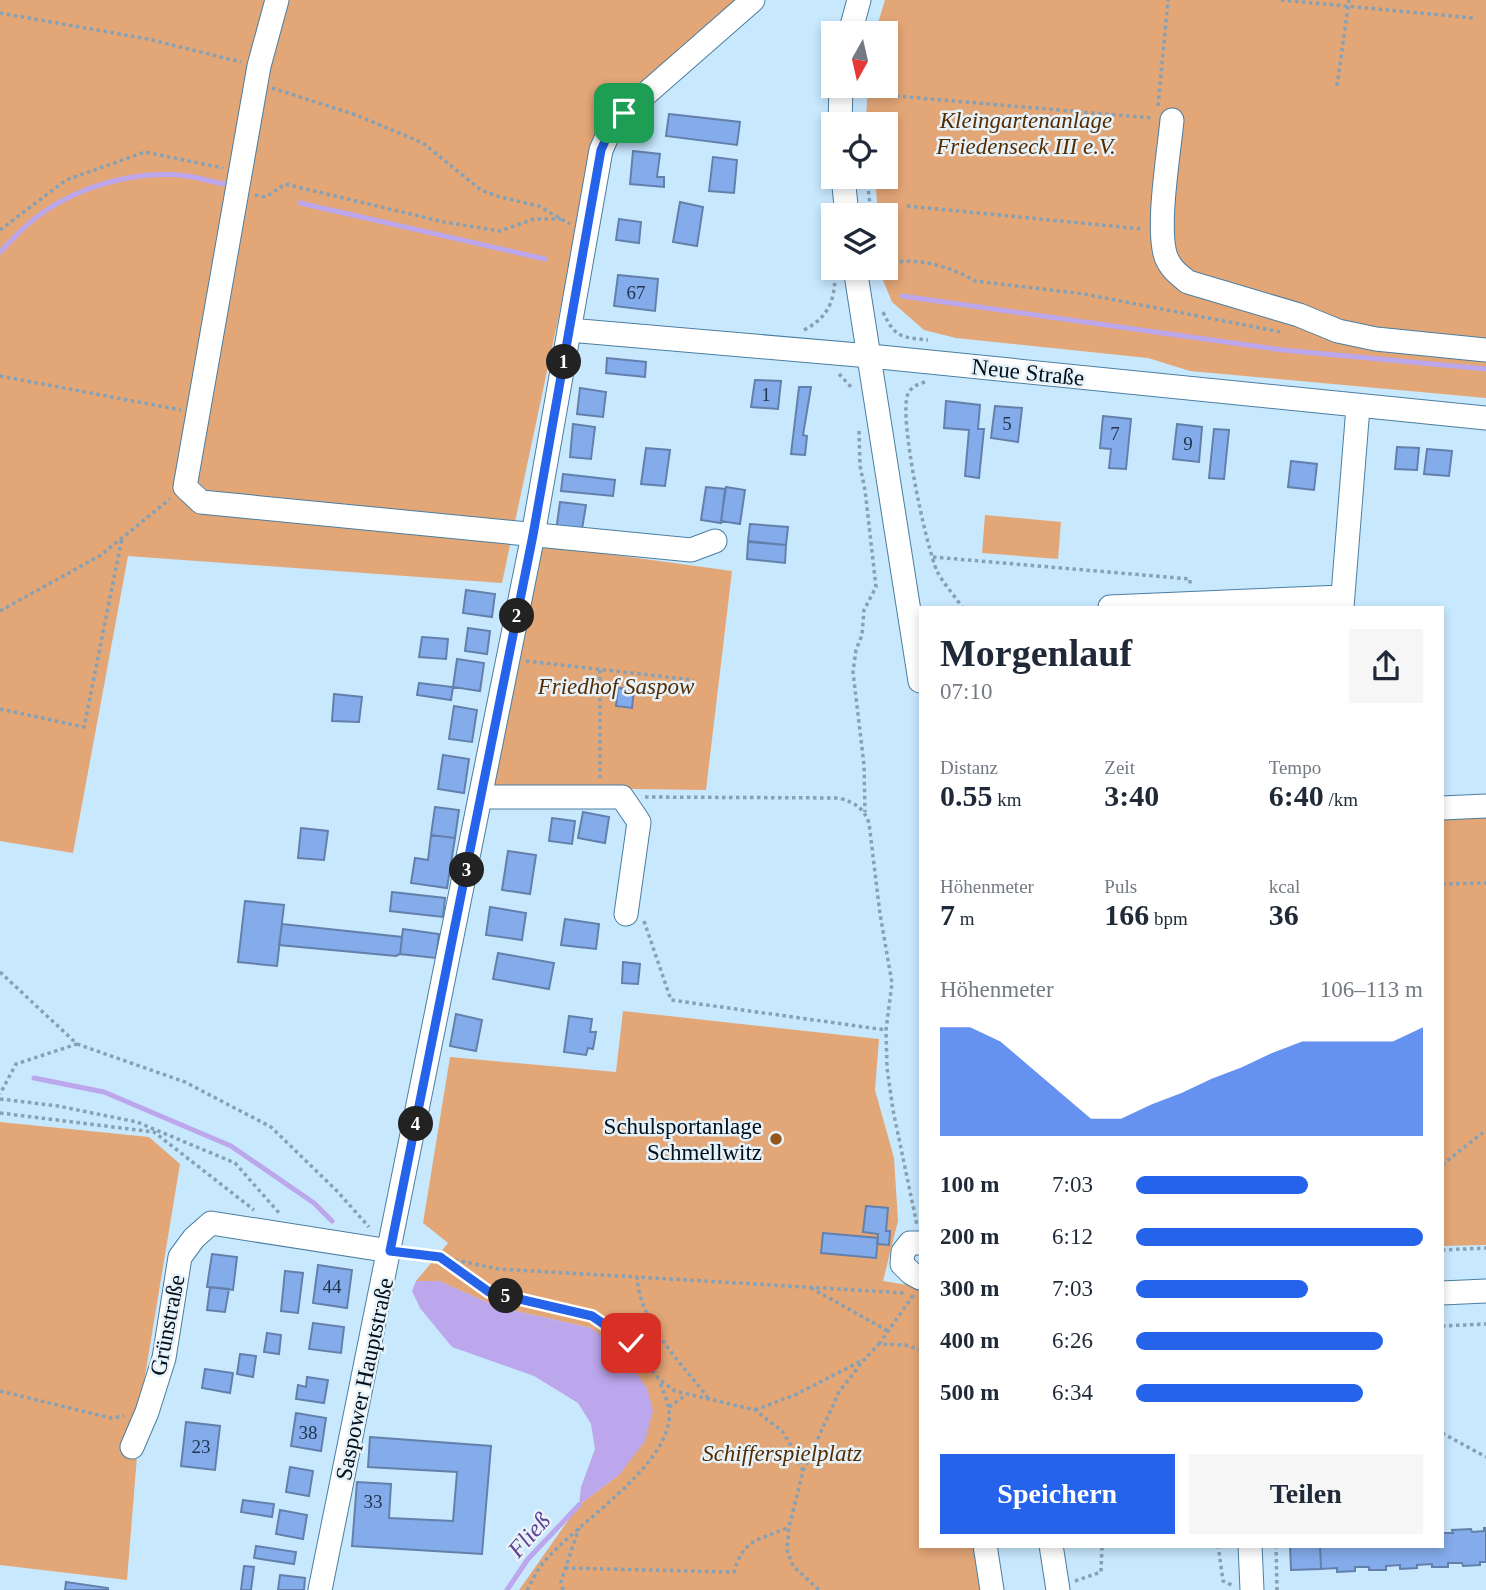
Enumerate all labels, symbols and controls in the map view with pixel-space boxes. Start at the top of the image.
north arrow [821,21,898,98]
map controls [821,21,898,280]
pin [594,83,654,143]
icon: arrive [605,94,643,132]
park label: Kleingartenanlage Friedenseck III e.V. [935,108,1116,159]
button: locate [821,112,898,189]
button: layers [821,203,898,280]
house number: 67 [627,282,646,303]
pin: 1 [546,344,582,380]
text: 1 [559,351,568,372]
street label: Neue Straße [970,354,1085,391]
house number: 1 [761,384,771,405]
house number: 5 [1002,413,1012,434]
house number: 7 [1110,423,1120,444]
house number: 9 [1183,433,1193,454]
pin: 2 [500,598,534,634]
text: 2 [512,605,521,626]
button: share [1349,629,1423,703]
text: Morgenlauf [940,632,1132,674]
park label: Friedhof Saspow [537,674,695,699]
text: 07:10 [940,679,992,704]
text: Distanz [940,757,998,778]
text: Zeit [1104,757,1135,778]
text: Tempo [1269,757,1321,778]
text: 0.55 [940,779,993,812]
text: 3:40 [1104,779,1159,812]
text: 6:40 [1269,779,1324,812]
text: km [993,789,1022,810]
text: /km [1324,789,1358,810]
pin: 3 [449,852,484,888]
text: 3 [462,859,471,880]
text: Höhenmeter [940,876,1034,897]
text: Puls [1104,876,1137,897]
text: kcal [1269,876,1300,897]
text: 7 [940,898,955,931]
text: 166 [1104,898,1149,931]
text: 36 [1269,898,1299,931]
text: m [955,908,975,929]
text: bpm [1149,908,1188,929]
text: Höhenmeter [940,977,1054,1002]
text: 106–113 m [1320,977,1423,1002]
pin: 4 [398,1106,434,1142]
text: 4 [411,1113,420,1134]
place label: Schulsportanlage Schmellwitz [604,1114,762,1165]
marker: Schulsportanlage Schmellwitz [768,1131,784,1147]
text: 100 m [940,1172,999,1197]
text: 7:03 [1052,1172,1093,1197]
text: 200 m [940,1224,999,1249]
text: 6:12 [1052,1224,1093,1249]
street label: Grünstraße [145,1273,190,1378]
house number: 44 [323,1276,342,1297]
street label: Saspower Hauptstraße [331,1276,398,1483]
text: 300 m [940,1276,999,1301]
text: 7:03 [1052,1276,1093,1301]
pin: 5 [489,1278,524,1314]
text: 5 [501,1285,510,1306]
pin [601,1313,661,1373]
icon: check [612,1324,650,1362]
text: 400 m [940,1328,999,1353]
text: 6:26 [1052,1328,1093,1353]
text: 500 m [940,1380,999,1405]
text: 6:34 [1052,1380,1093,1405]
house number: 38 [299,1422,318,1443]
house number: 23 [192,1436,211,1457]
park label: Schifferspielplatz [702,1441,862,1466]
button: Speichern [940,1454,1175,1534]
button: Teilen [1189,1454,1423,1534]
house number: 33 [364,1491,383,1512]
water label: Fließ [502,1507,555,1563]

